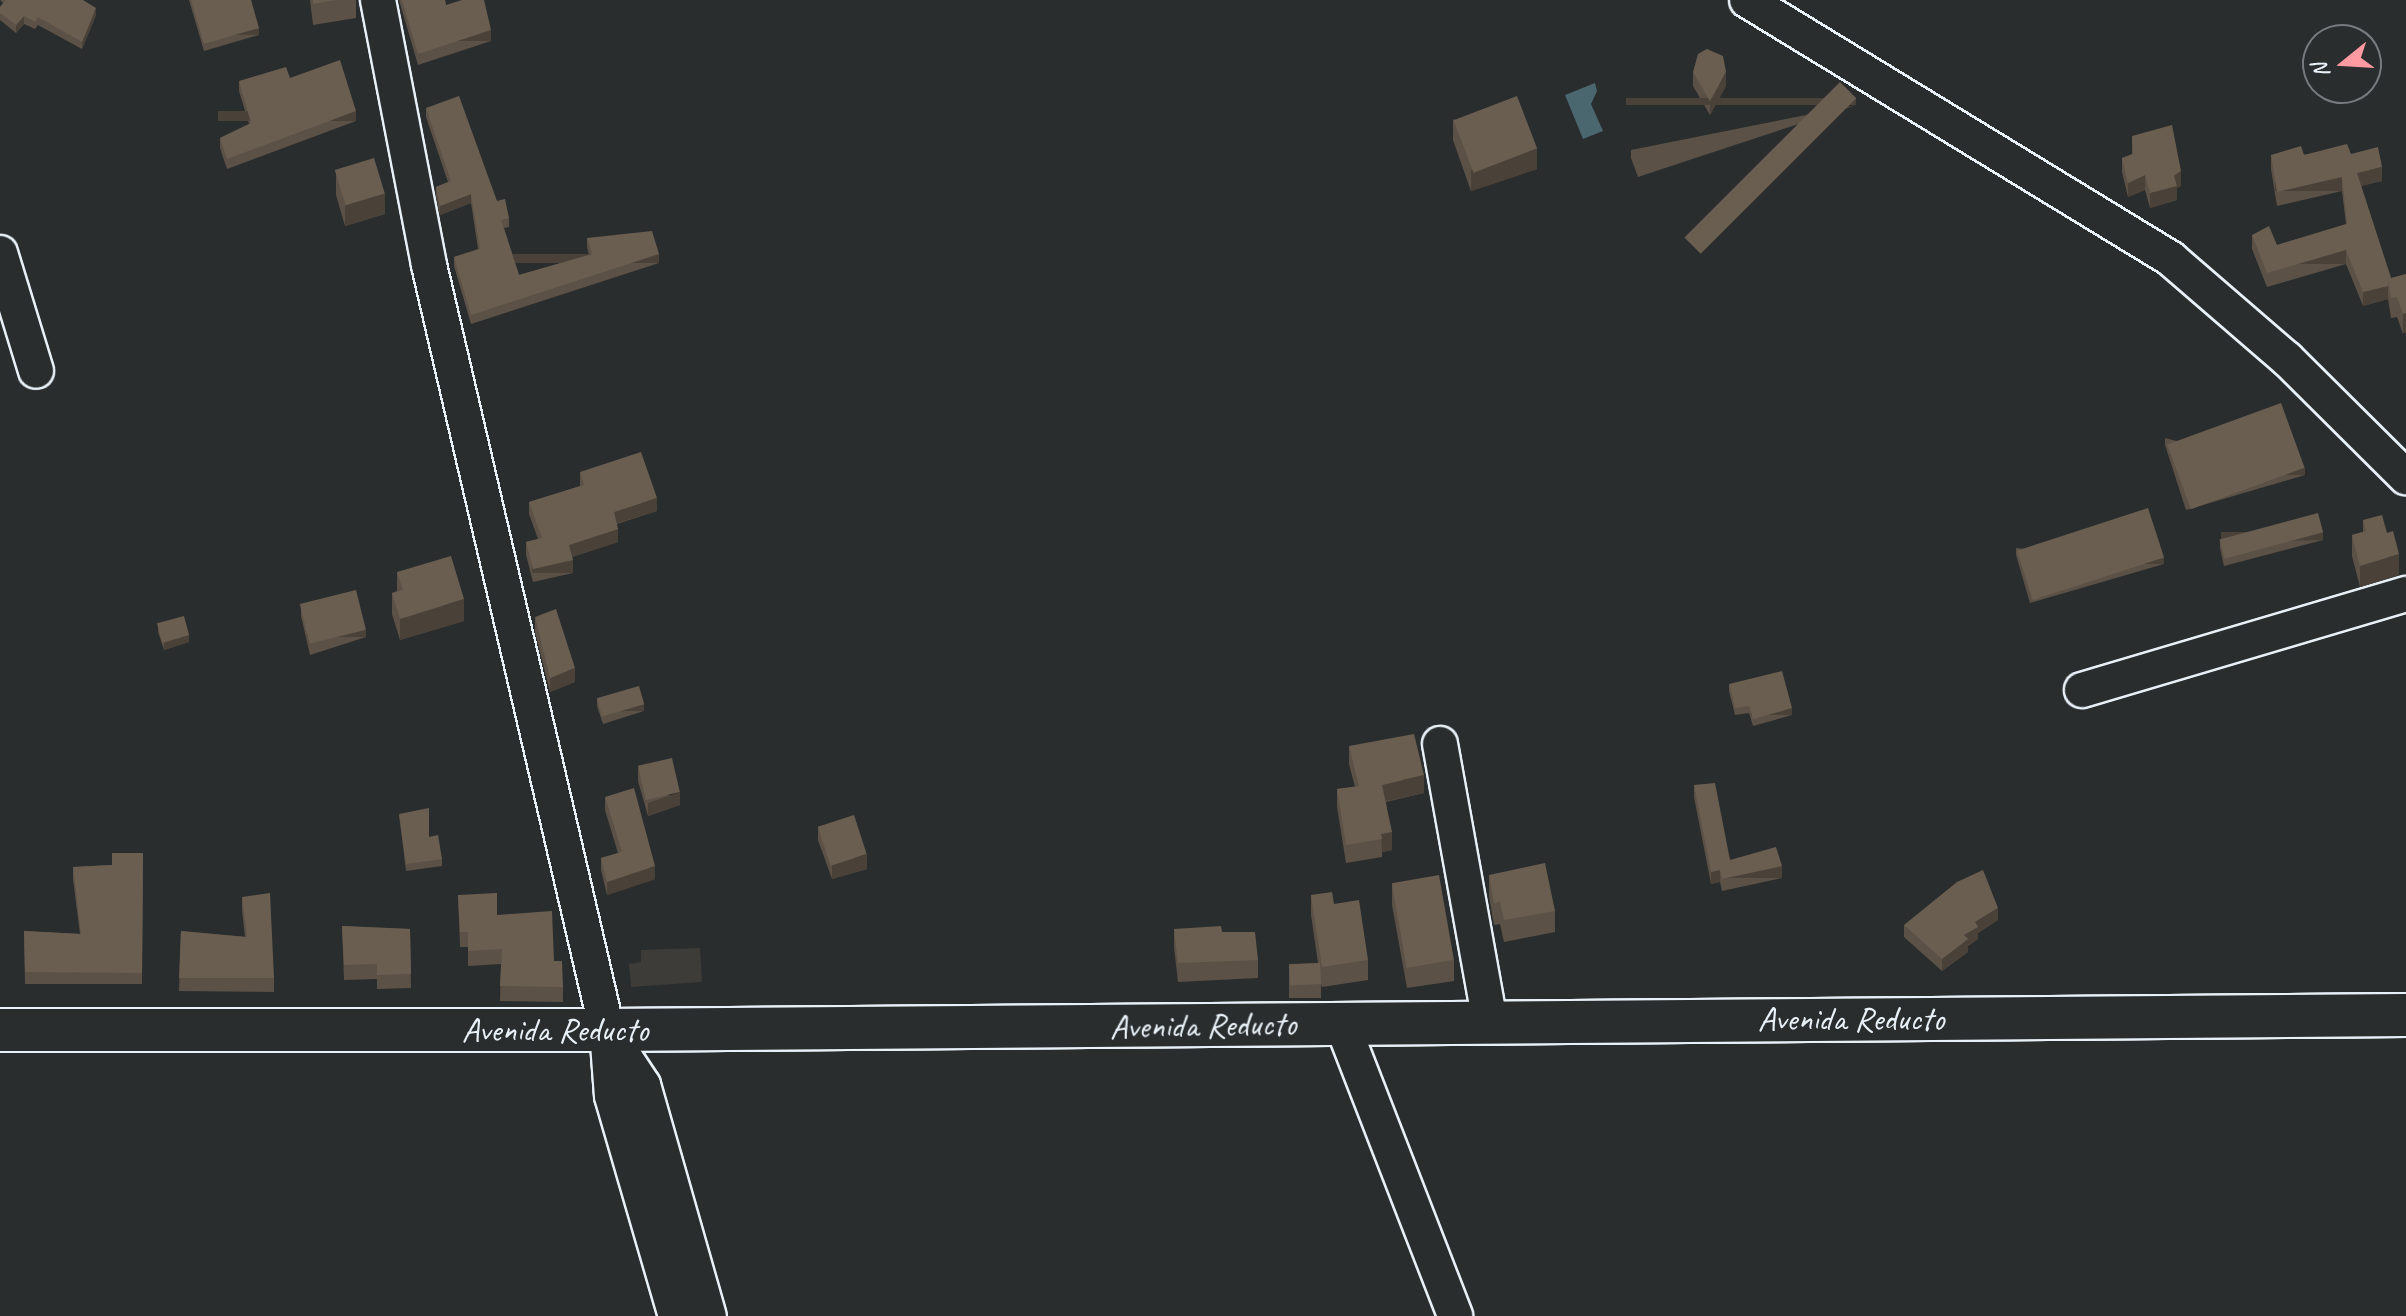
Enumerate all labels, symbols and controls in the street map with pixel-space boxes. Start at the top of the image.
north arrow [2302,24,2382,104]
text: N [2306,60,2336,82]
street label: Avenida Reducto [1758,999,1944,1039]
street label: Avenida Reducto [1109,1003,1297,1047]
street label: Avenida Reducto [462,1010,648,1050]

